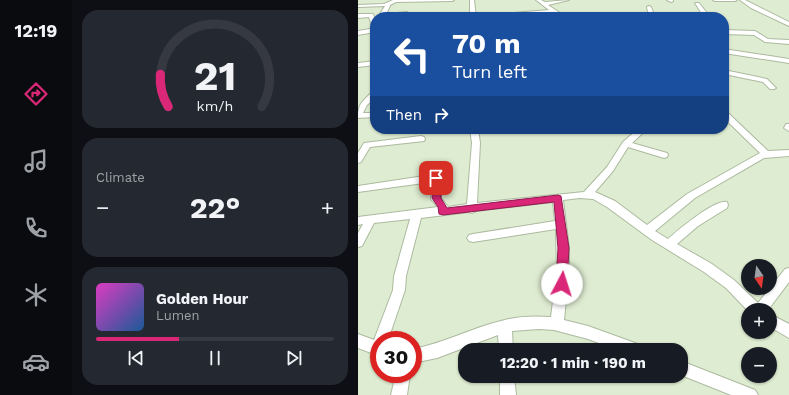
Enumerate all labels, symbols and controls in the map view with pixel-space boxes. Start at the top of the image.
text: 12:19 [15,20,57,41]
text: 70 m [452,27,521,60]
icon: left [386,28,438,80]
text: 21 [194,51,236,100]
text: Turn left [452,61,527,82]
icon: directions [22,80,50,108]
text: km/h [197,98,233,114]
icon: right [430,104,452,126]
text: Then [386,106,422,124]
icon: music [22,147,50,175]
pin [419,161,453,195]
icon: arrive [425,167,447,189]
text: Climate [96,170,145,185]
text: 22° [190,190,240,225]
text: − [96,195,109,220]
text: + [321,195,334,220]
icon: phone [22,214,50,242]
north arrow [741,259,777,295]
map controls [741,259,777,383]
position arrow [541,263,583,305]
icon: climate [22,281,50,309]
text: Golden Hour [156,290,248,308]
button: + [741,303,777,339]
text: Lumen [156,308,200,323]
speed limit sign: 30 [370,331,422,383]
icon: previous [125,347,147,369]
icon: pause [204,347,226,369]
icon: next [283,347,305,369]
button: − [741,347,777,383]
icon: car [22,348,50,376]
text: 12:20 · 1 min · 190 m [500,354,646,372]

